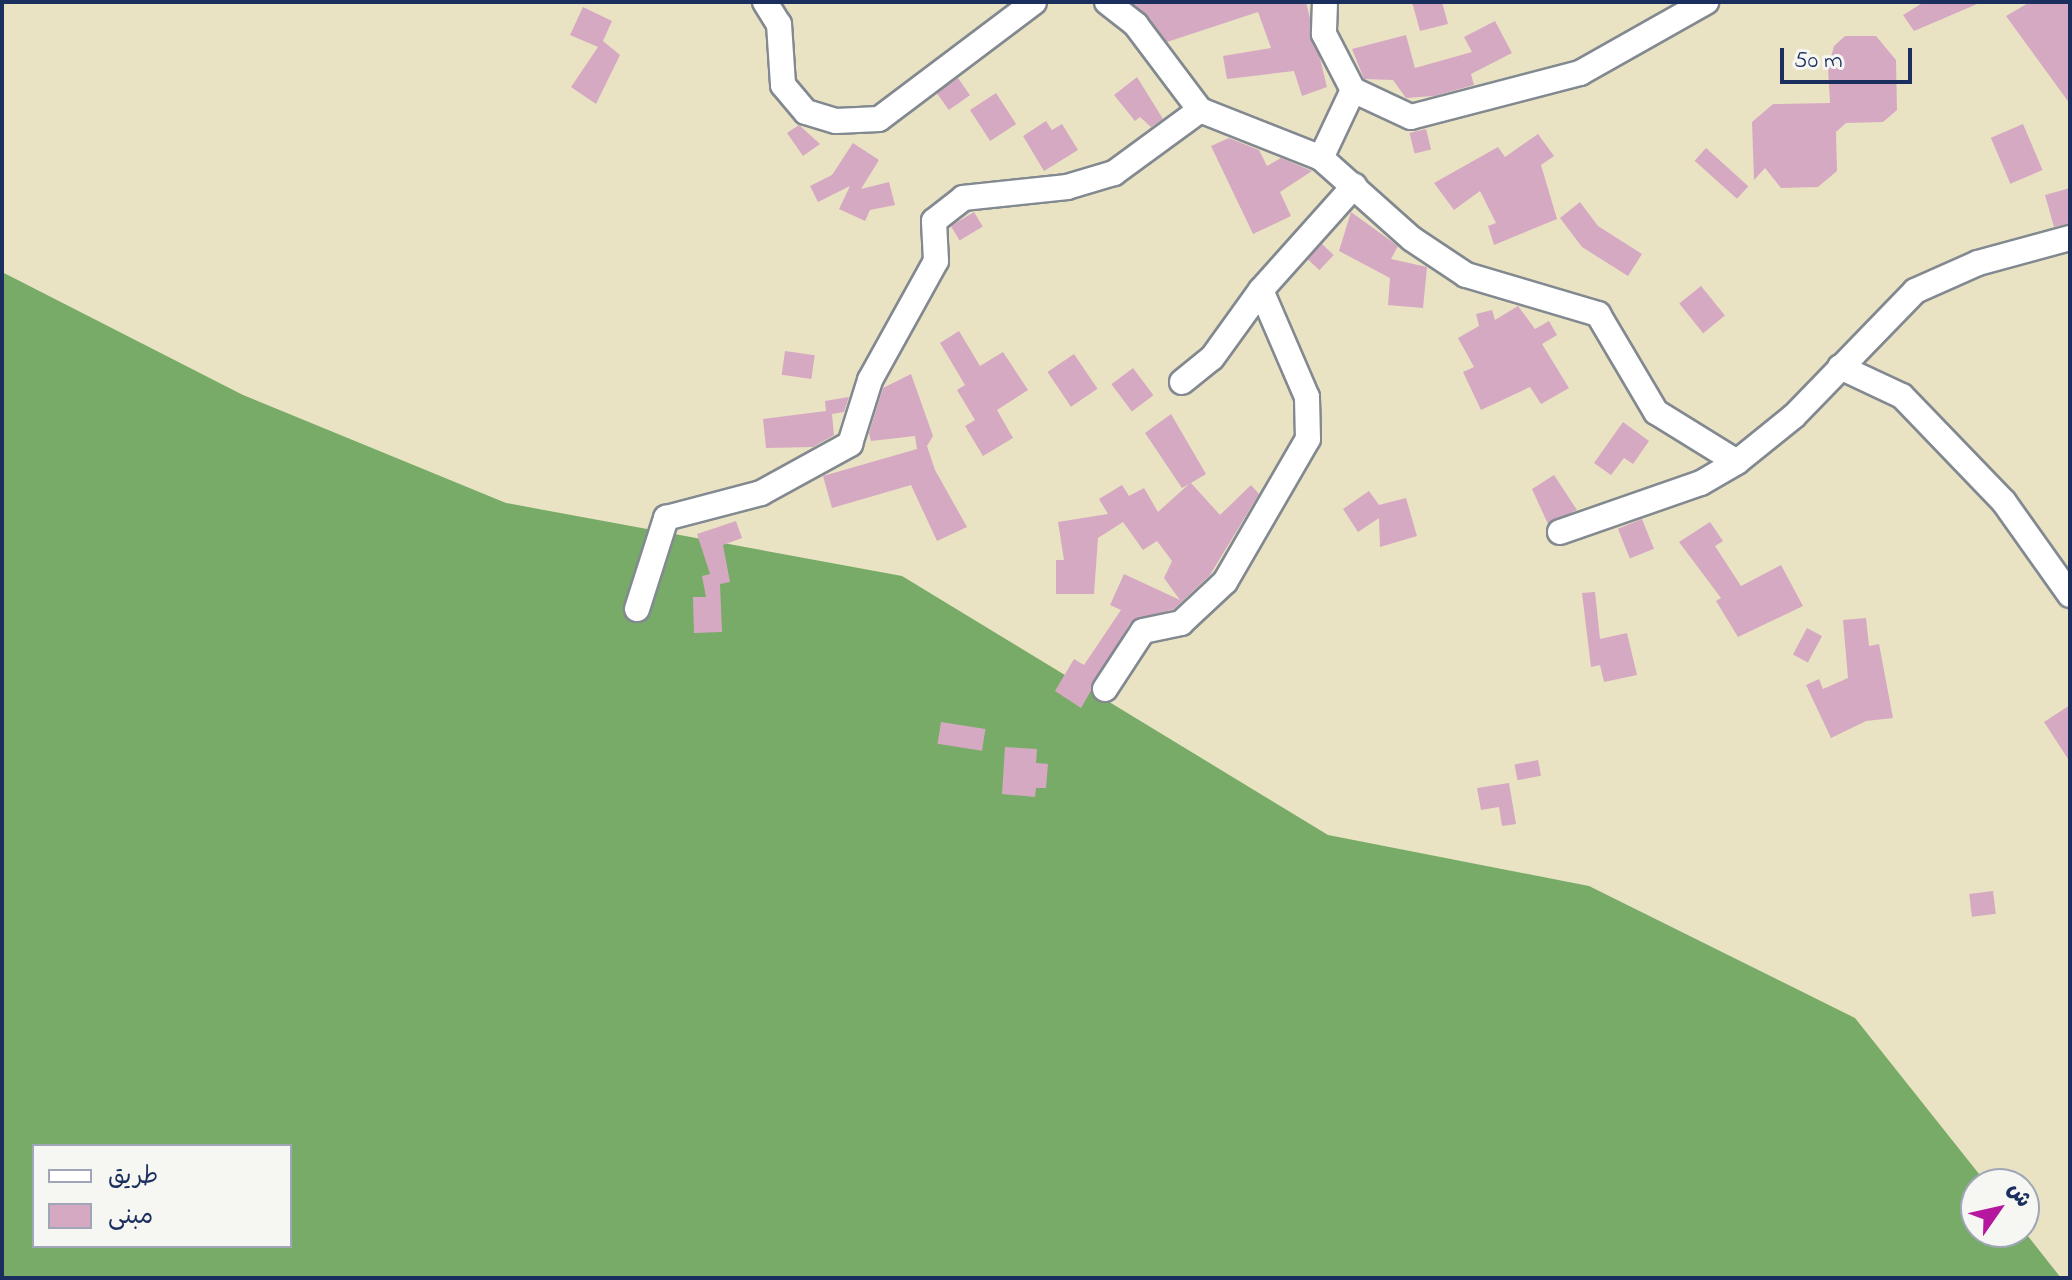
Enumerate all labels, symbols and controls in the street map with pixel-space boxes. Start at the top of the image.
scale bar [1784,32,1916,82]
text: 50 m [1794,44,1843,79]
legend [32,1144,292,1248]
text: طريق [108,1160,158,1195]
north arrow [1960,1168,2040,1248]
text: ش [1998,1177,2038,1215]
text: مبنى [108,1200,153,1235]

